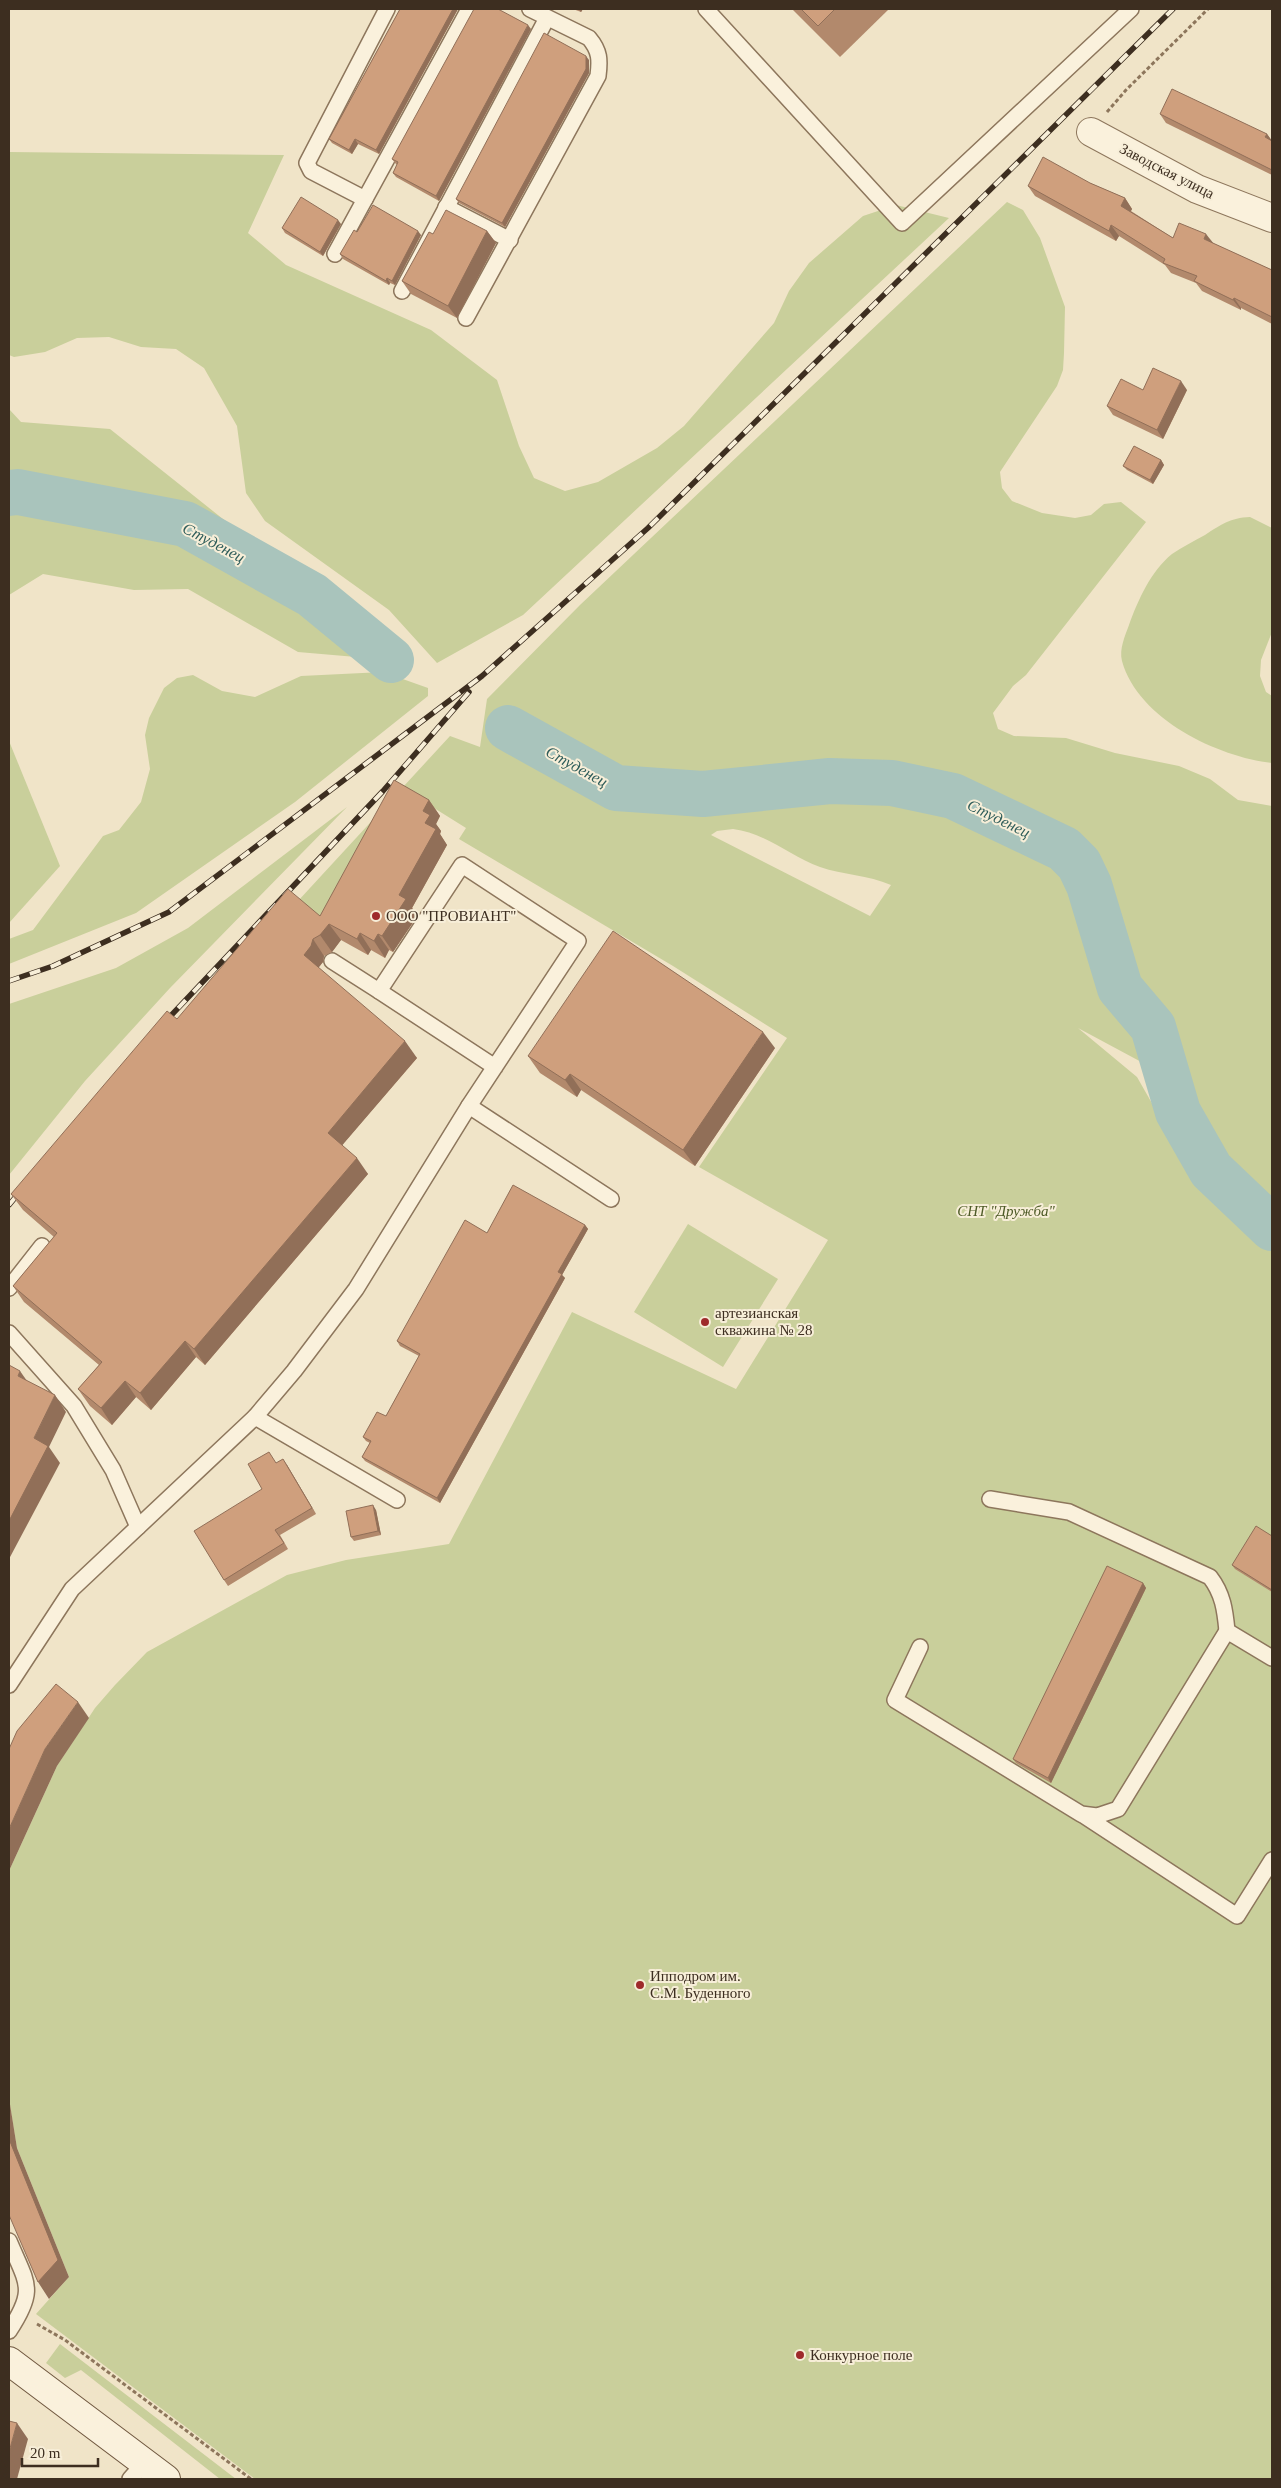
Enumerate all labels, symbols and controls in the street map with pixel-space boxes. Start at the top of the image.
street label: Заводская улица [1117,140,1217,202]
water label: Студенец [179,519,248,567]
water label: Студенец [543,743,610,791]
water label: Студенец [964,796,1033,842]
place label: ООО "ПРОВИАНТ" [386,908,516,924]
marker: ООО "ПРОВИАНТ" [370,910,382,922]
park label: СНТ "Дружба" [957,1203,1055,1219]
place label: артезианская скважина № 28 [715,1305,812,1338]
marker: артезианская скважина № 28 [699,1316,711,1328]
place label: Ипподром им. С.М. Буденного [650,1968,751,2001]
marker: Ипподром им. С.М. Буденного [634,1979,646,1991]
place label: Конкурное поле [810,2347,913,2363]
marker: Конкурное поле [794,2349,806,2361]
scale bar [22,2436,99,2468]
text: 20 m [30,2445,61,2461]

